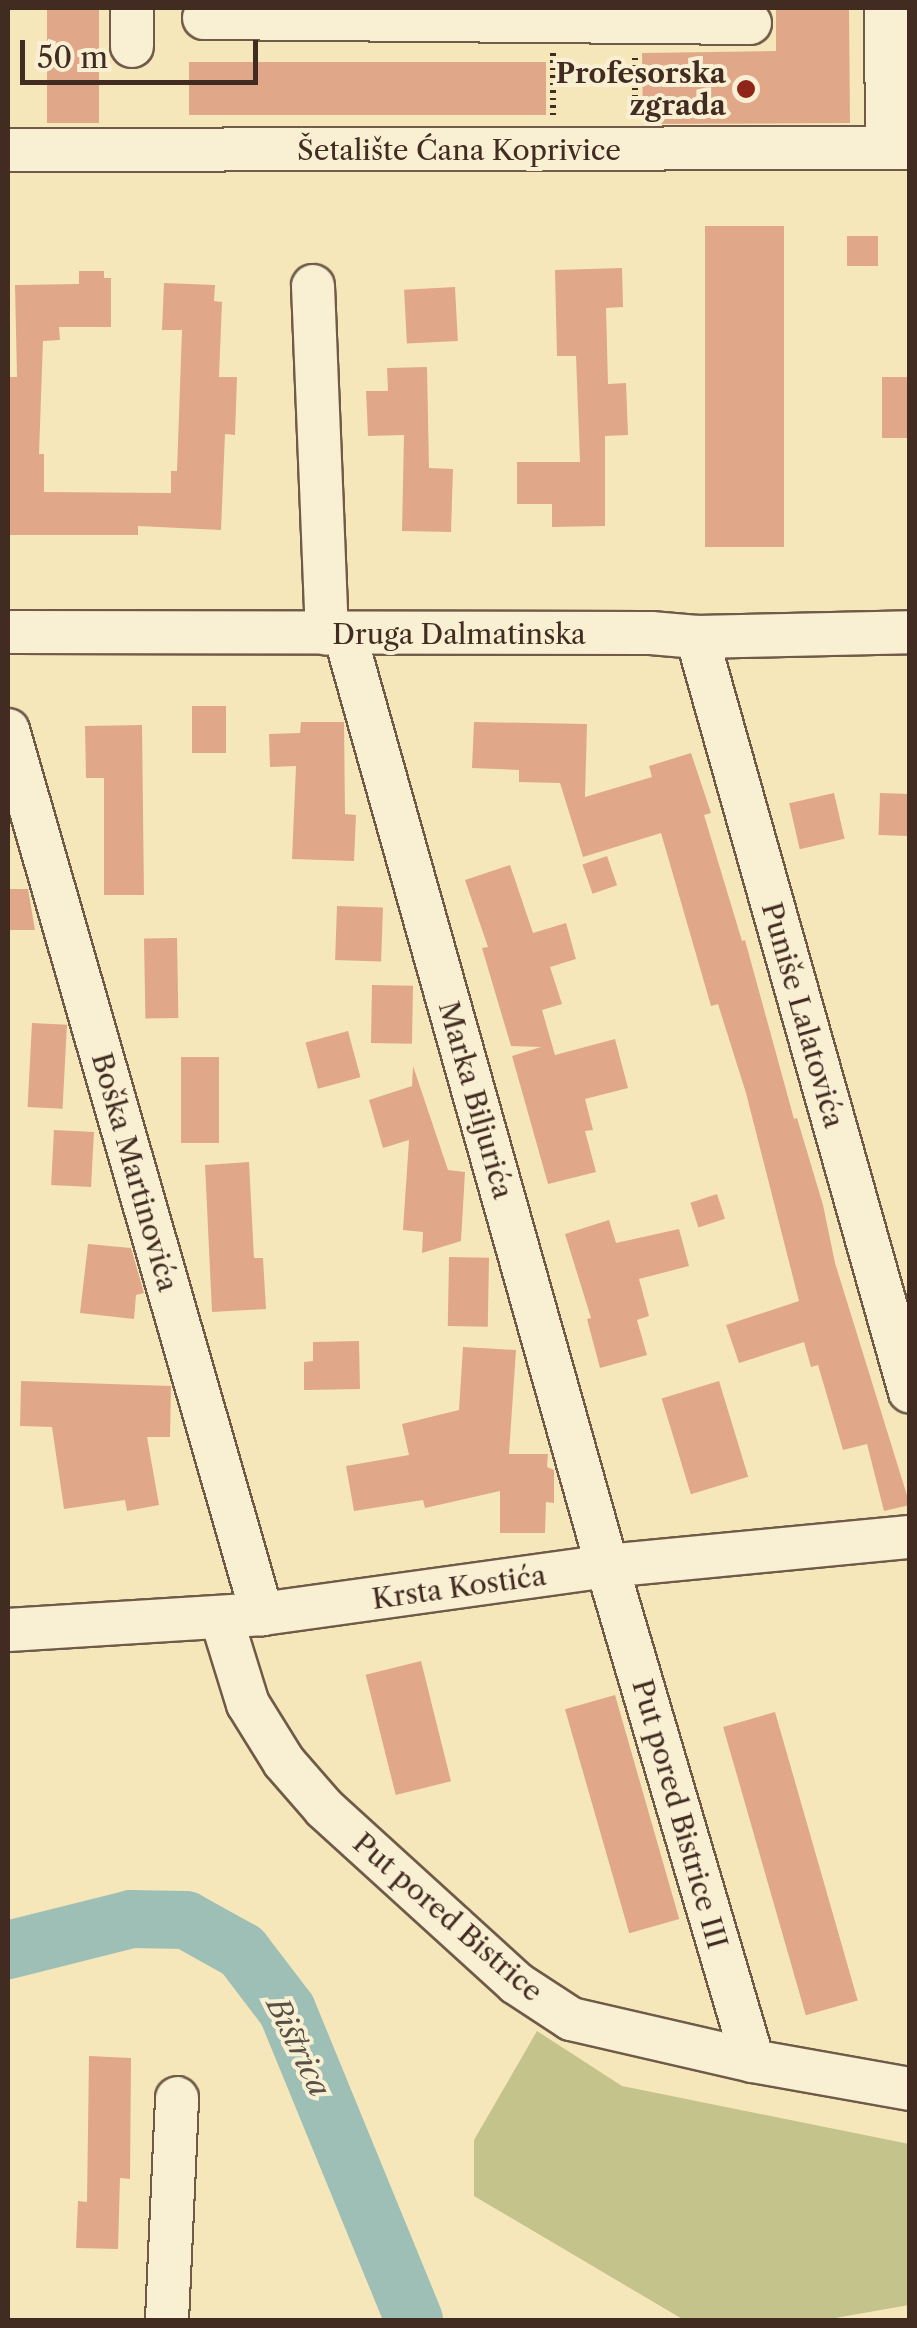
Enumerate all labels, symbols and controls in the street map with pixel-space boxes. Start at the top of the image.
scale bar [25,20,262,82]
text: 50 m [37,39,108,76]
place label: Profesorska zgrada [556,56,726,122]
marker: Profesorska zgrada [735,78,757,100]
street label: Šetalište Ćana Koprivice [297,133,621,167]
street label: Druga Dalmatinska [332,617,586,651]
street label: Puniše Lalatovića [755,898,851,1132]
street label: Marka Biljurića [432,997,520,1203]
street label: Boška Martinovića [85,1049,185,1295]
street label: Krsta Kostića [370,1558,548,1616]
street label: Put pored Bistrice III [625,1675,735,1953]
street label: Put pored Bistrice [347,1826,549,2008]
water label: Bistrica [259,1991,337,2103]

